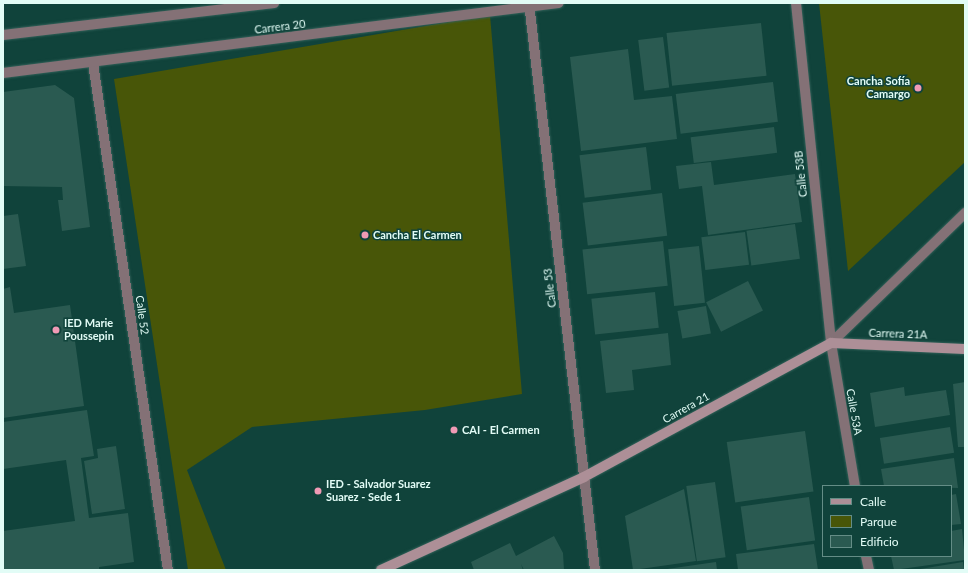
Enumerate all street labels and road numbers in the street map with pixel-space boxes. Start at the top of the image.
street label: Carrera 20 [254,17,306,37]
street label: Calle 53B [792,150,810,198]
street label: Calle 53 [541,268,559,308]
street label: Calle 52 [133,295,151,335]
street label: Carrera 21A [868,326,928,342]
street label: Calle 53A [843,388,865,436]
street label: Carrera 21 [660,390,712,426]

